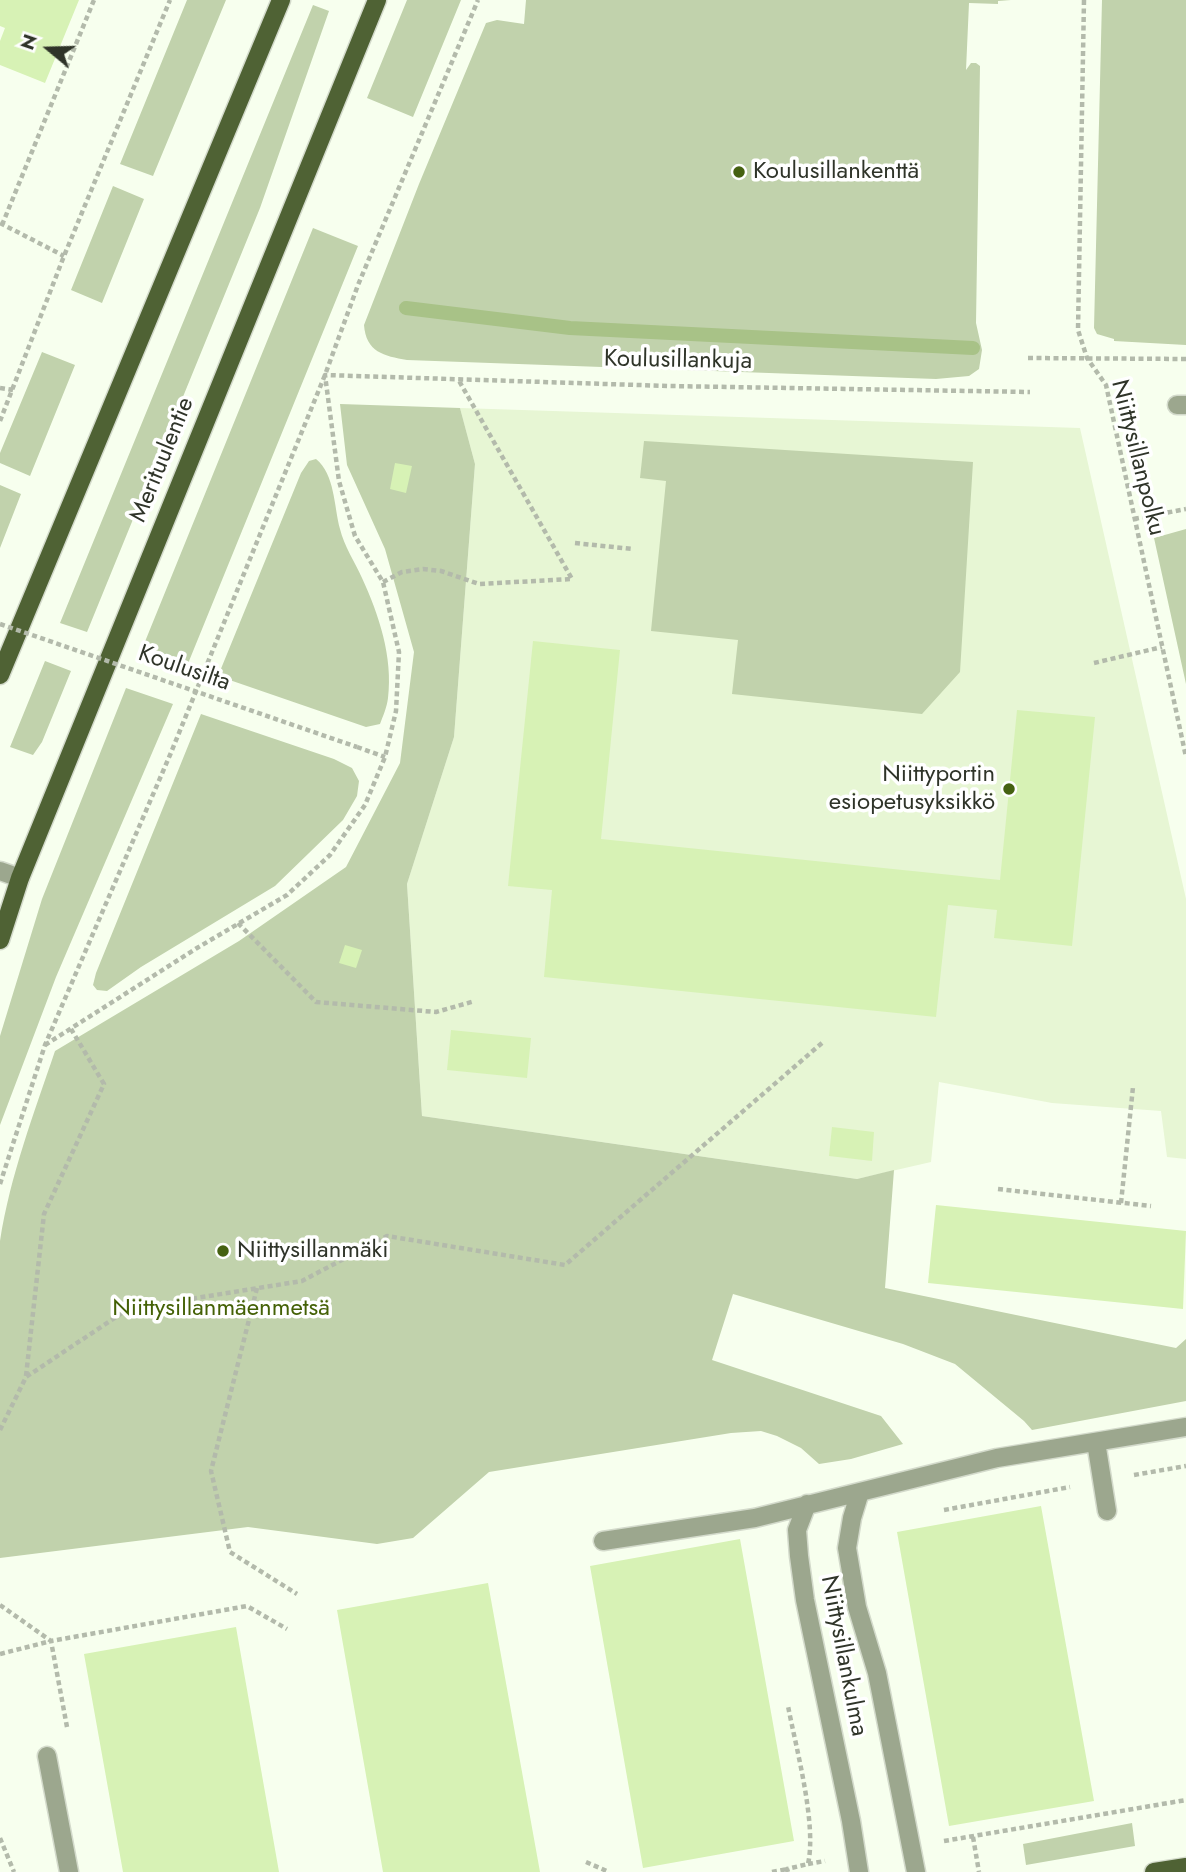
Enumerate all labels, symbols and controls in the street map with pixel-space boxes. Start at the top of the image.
north arrow [14,14,84,84]
text: N [13,30,44,54]
place label: Koulusillankenttä [753,158,919,186]
marker: Koulusillankenttä [731,164,747,180]
street label: Koulusillankuja [604,345,752,377]
street label: Niittysillanpolku [1104,377,1170,539]
street label: Merituulentie [125,393,201,527]
street label: Koulusilta [134,640,234,698]
place label: Niittyportin esiopetusyksikkö [829,761,995,817]
marker: Niittyportin esiopetusyksikkö [1001,781,1017,797]
place label: Niittysillanmäki [237,1237,388,1265]
marker: Niittysillanmäki [215,1243,231,1259]
park label: Niittysillanmäenmetsä [112,1295,330,1323]
street label: Niittysillankulma [813,1573,873,1739]

